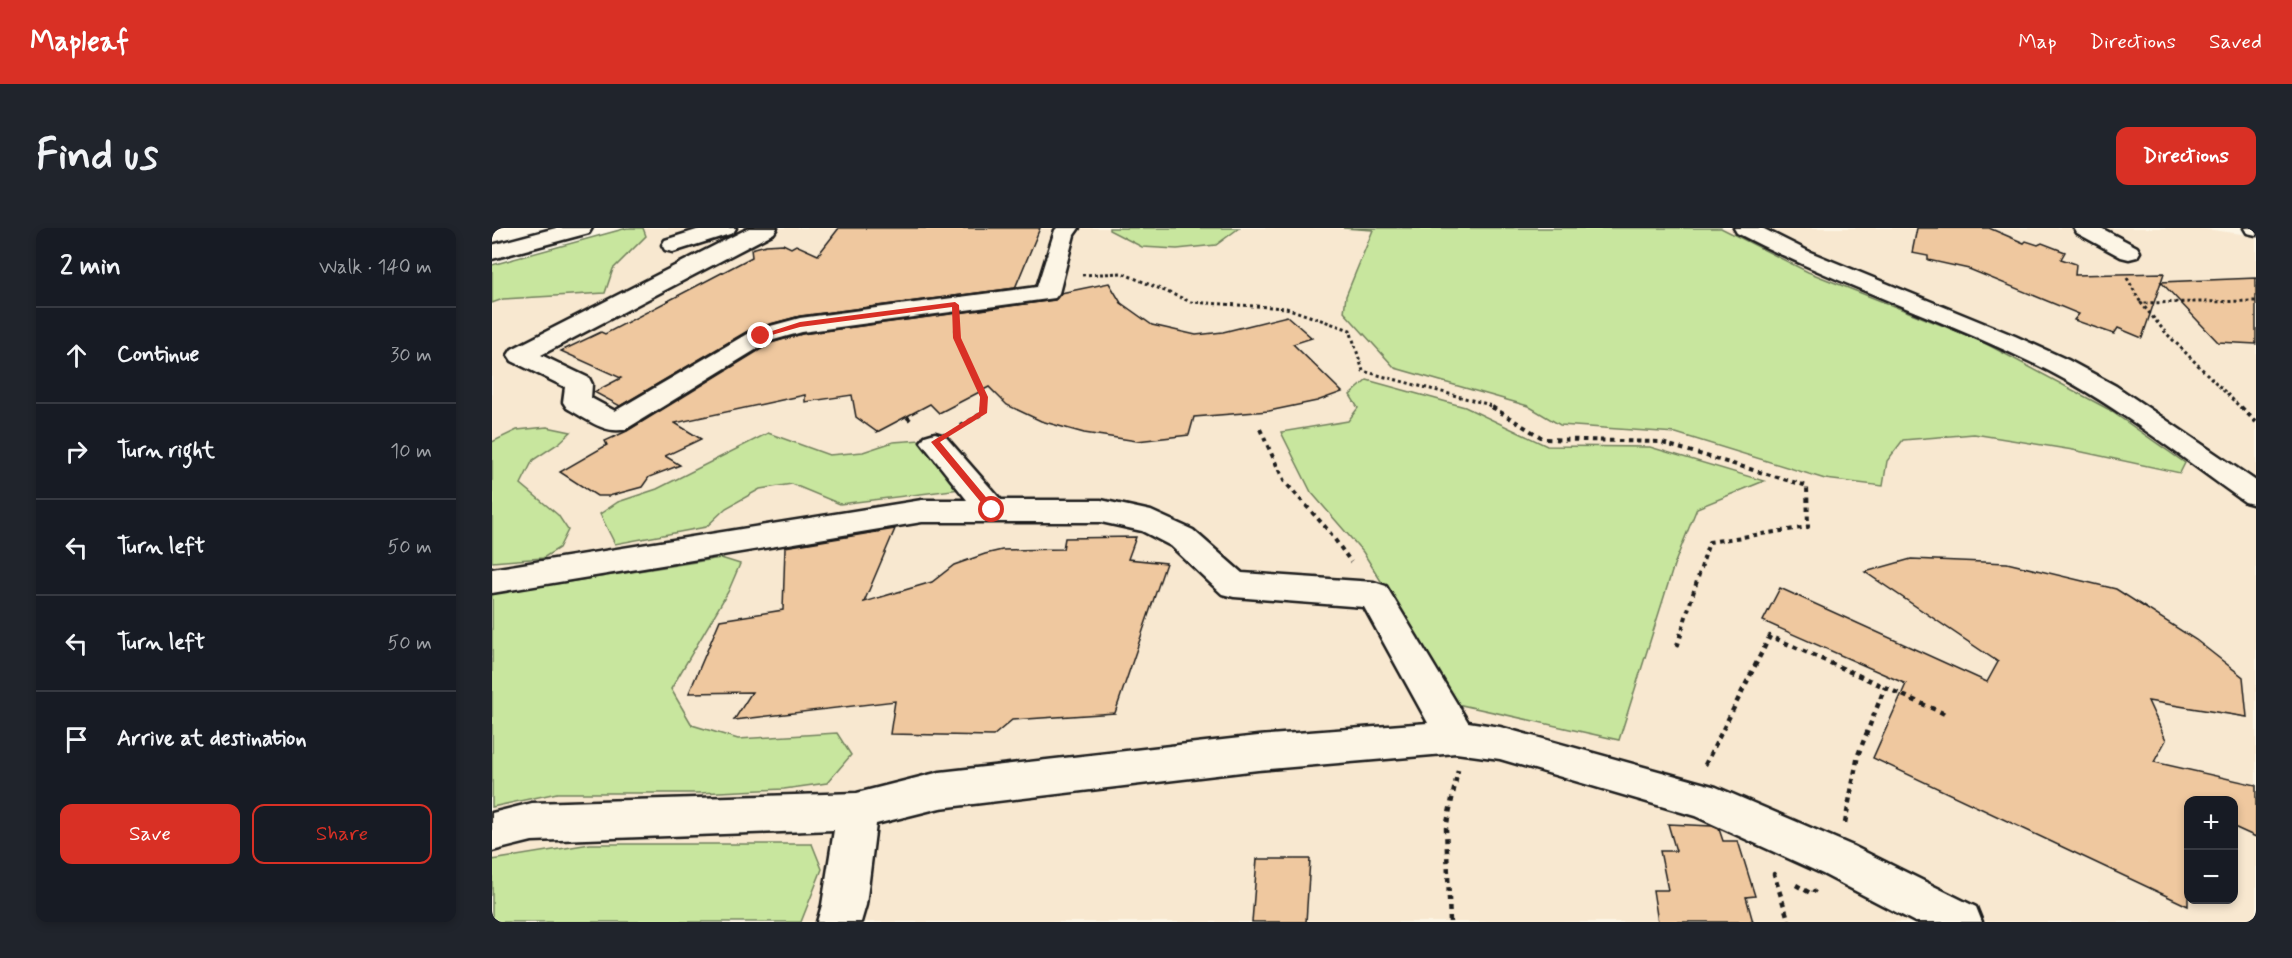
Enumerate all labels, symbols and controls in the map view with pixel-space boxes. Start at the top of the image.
text: Mapleaf [30,24,129,61]
text: Map [2018,28,2057,56]
text: Directions [2090,28,2176,56]
text: Saved [2209,28,2262,56]
button: Directions [2116,127,2256,185]
text: Find us [36,129,158,184]
text: 2 min [60,250,121,284]
text: Walk · 140 m [319,254,432,281]
route end [747,322,773,348]
icon: ahead [60,339,93,372]
text: Continue [117,341,199,369]
text: 30 m [390,342,432,369]
icon: right [60,435,93,468]
text: Turn right [117,437,215,465]
text: 10 m [390,438,432,465]
route start [978,496,1004,522]
icon: left [60,531,93,564]
text: Turn left [117,533,205,561]
text: 50 m [387,534,432,561]
icon: left [60,627,93,660]
text: Turn left [117,629,205,657]
text: 50 m [387,630,432,657]
icon: arrive [60,723,93,756]
text: Arrive at destination [117,725,307,753]
map controls [2184,796,2238,904]
button: + [2184,796,2238,850]
button: Save [60,804,240,864]
button: Share [252,804,432,864]
button: − [2184,850,2238,904]

